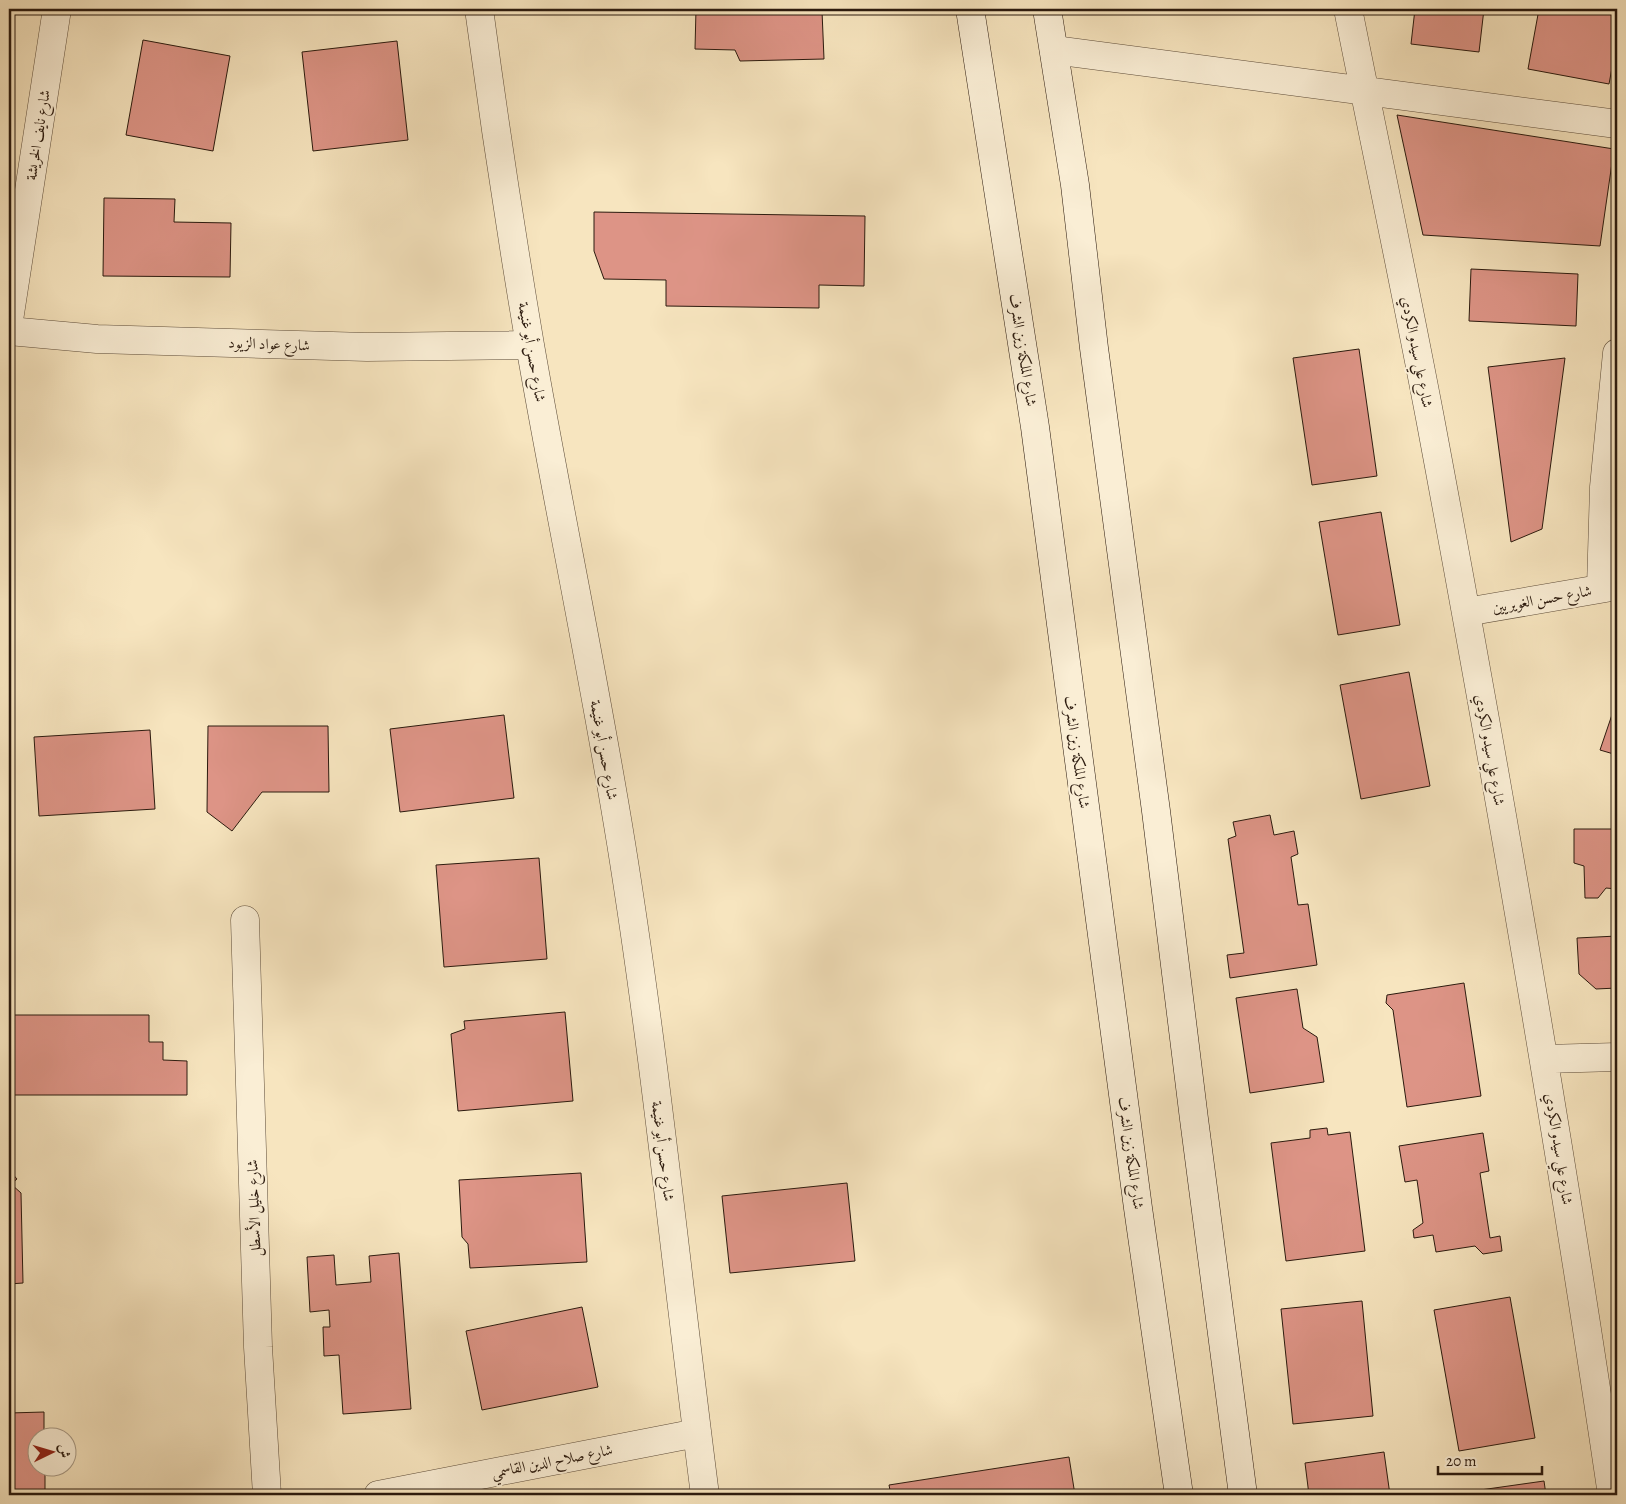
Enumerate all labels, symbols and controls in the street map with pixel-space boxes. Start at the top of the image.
street label: شارع نايف الخريشة [21,88,58,182]
street label: شارع الملكة زين الشرف [1001,292,1042,408]
street label: شارع علي سيدو الكردي [1392,295,1438,410]
street label: شارع حسن أبو غنيمة [510,300,552,404]
street label: شارع عواد الزيود [228,333,310,358]
street label: شارع حسن الغويريين [1491,580,1594,621]
street label: شارع علي سيدو الكردي [1466,693,1510,808]
street label: شارع الملكة زين الشرف [1056,694,1095,810]
street label: شارع حسن أبو غنيمة [582,698,624,802]
street label: شارع علي سيدو الكردي [1536,1092,1578,1207]
street label: شارع الملكة زين الشرف [1110,1095,1149,1211]
street label: شارع حسن أبو غنيمة [644,1099,680,1203]
street label: شارع خليل الأسطل [241,1159,269,1257]
north arrow [28,1426,78,1476]
street label: شارع صلاح الدين القاسمي [490,1439,615,1486]
text: ش [54,1443,75,1459]
scale bar [1438,1444,1542,1476]
text: 20 m [1446,1451,1477,1471]

